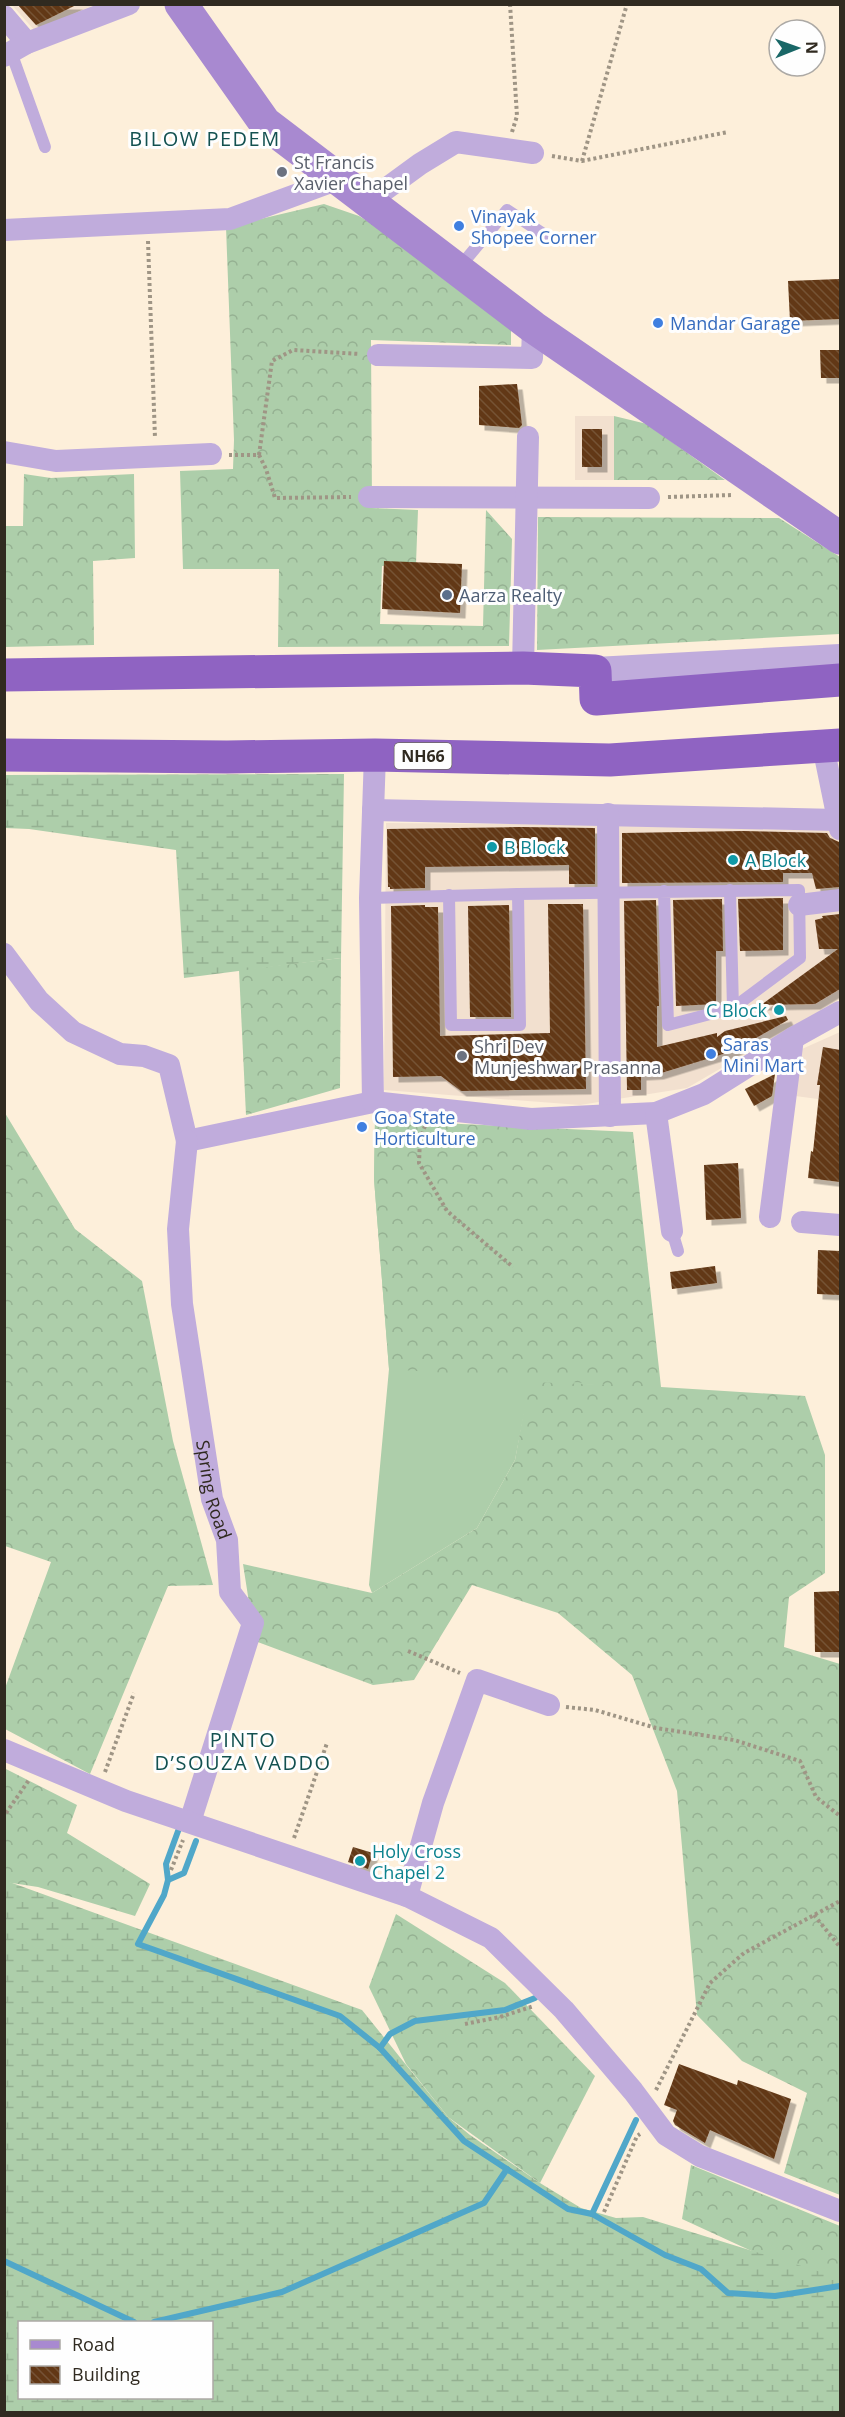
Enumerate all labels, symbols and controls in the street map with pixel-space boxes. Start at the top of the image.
north arrow [767,18,827,78]
text: N [801,41,823,54]
district label: BILOW PEDEM [129,125,281,152]
place label: St Francis Xavier Chapel [294,150,408,195]
marker: St Francis Xavier Chapel [275,165,289,179]
place label: Vinayak Shopee Corner [471,204,597,249]
marker: Vinayak Shopee Corner [452,219,466,233]
place label: Mandar Garage [670,311,801,335]
marker: Mandar Garage [651,316,665,330]
place label: Aarza Realty [459,583,563,607]
marker: Aarza Realty [440,588,454,602]
road number: NH66 [394,743,452,769]
place label: B Block [504,835,566,859]
marker: B Block [485,840,499,854]
place label: A Block [745,848,807,872]
marker: A Block [726,853,740,867]
place label: C Block [706,998,768,1022]
marker: C Block [772,1003,786,1017]
place label: Saras Mini Mart [723,1032,804,1077]
place label: Shri Dev Munjeshwar Prasanna [474,1034,661,1079]
marker: Saras Mini Mart [704,1047,718,1061]
marker: Shri Dev Munjeshwar Prasanna [455,1049,469,1063]
place label: Goa State Horticulture [374,1105,476,1150]
marker: Goa State Horticulture [355,1120,369,1134]
street label: Spring Road [191,1438,238,1542]
district label: PINTO D’SOUZA VADDO [155,1726,331,1776]
place label: Holy Cross Chapel 2 [372,1839,461,1884]
marker: Holy Cross Chapel 2 [353,1854,367,1868]
legend [18,2321,213,2399]
text: Road [72,2332,115,2356]
text: Building [72,2362,140,2386]

